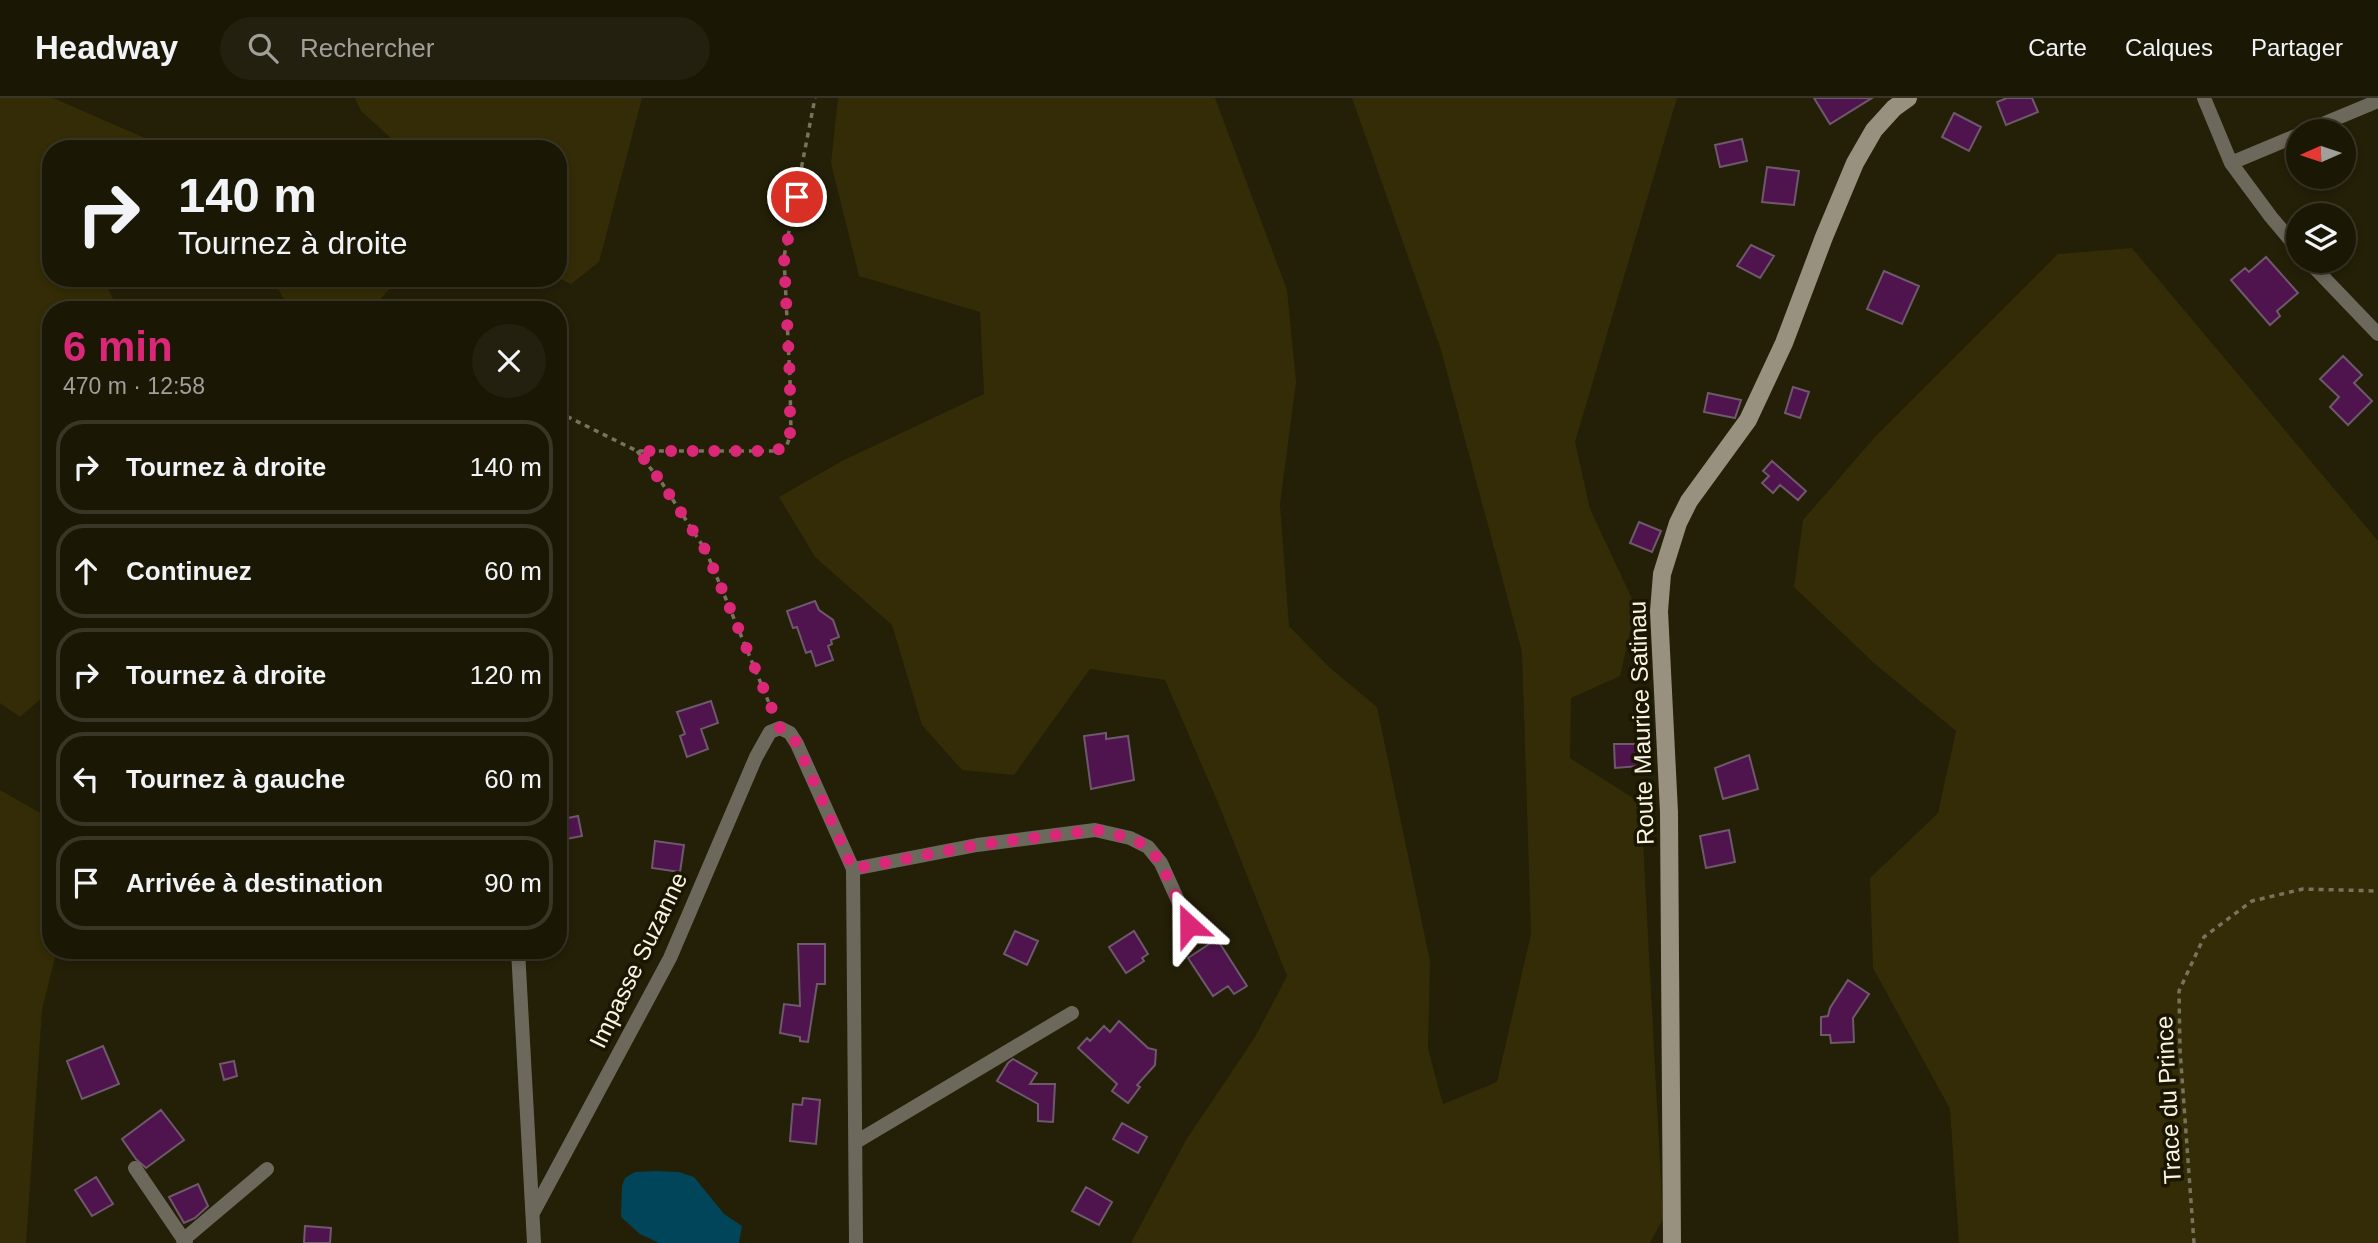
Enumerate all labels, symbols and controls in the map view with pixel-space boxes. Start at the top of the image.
search box [220,17,710,80]
text: Headway [35,29,178,66]
icon: search [244,29,282,67]
text: Rechercher [300,33,434,63]
text: Carte [2028,34,2087,61]
text: Calques [2125,34,2213,61]
text: Partager [2251,34,2343,61]
north arrow [2286,119,2356,189]
map controls [2286,119,2356,273]
pin [767,167,827,227]
icon: right [63,168,154,259]
text: 140 m [178,168,317,222]
icon: arrive [778,178,816,216]
button: layers [2286,203,2356,273]
text: Tournez à droite [178,225,407,261]
text: 6 min [63,323,173,370]
button: close [472,324,546,398]
text: 470 m · 12:58 [63,373,205,399]
icon: right [67,448,105,486]
text: Tournez à droite [126,452,326,482]
text: 140 m [470,452,542,482]
icon: ahead [67,552,105,590]
text: Continuez [126,556,252,586]
text: 60 m [484,556,542,586]
street label: Route Maurice Satinau [1623,601,1659,845]
icon: right [67,656,105,694]
text: Tournez à droite [126,660,326,690]
text: 120 m [470,660,542,690]
icon: left [67,760,105,798]
text: Tournez à gauche [126,764,345,794]
text: 60 m [484,764,542,794]
icon: arrive [67,864,105,902]
text: Arrivée à destination [126,868,383,898]
text: 90 m [484,868,542,898]
street label: Impasse Suzanne [584,868,692,1052]
position arrow [1152,888,1226,962]
street label: Trace du Prince [2150,1015,2186,1185]

